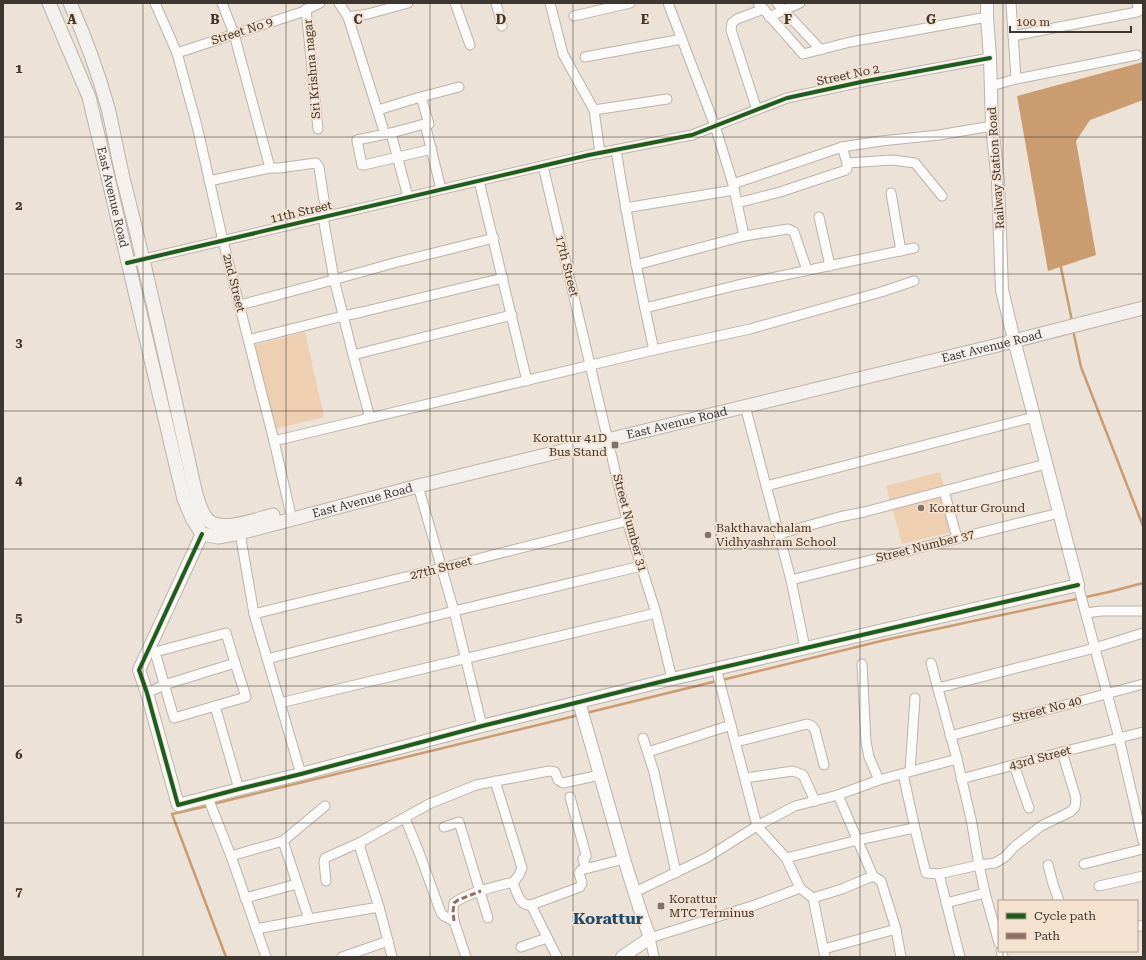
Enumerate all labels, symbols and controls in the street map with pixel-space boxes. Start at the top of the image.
scale bar [1010,8,1131,34]
text: A [67,12,77,27]
text: B [210,12,220,27]
text: C [353,12,363,27]
text: D [496,12,506,27]
text: E [641,12,649,27]
text: F [784,12,792,27]
text: G [926,12,936,27]
street label: Street No 9 [209,14,275,48]
text: 100 m [1016,15,1050,29]
street label: Sri Krishna nagar [301,19,323,119]
text: 1 [15,61,23,76]
street label: Street No 2 [815,61,881,89]
street label: Railway Station Road [985,106,1007,230]
street label: East Avenue Road [94,145,131,249]
text: 2 [15,198,23,213]
street label: 11th Street [269,198,334,226]
street label: 17th Street [553,234,582,299]
street label: 2nd Street [220,252,248,314]
street label: East Avenue Road [940,327,1044,366]
text: 3 [15,335,23,350]
street label: East Avenue Road [625,404,729,442]
place label: Korattur 41D Bus Stand [533,431,607,459]
marker: Korattur 41D Bus Stand [610,440,620,450]
street label: Street Number 31 [610,472,650,574]
text: 4 [15,473,23,488]
street label: East Avenue Road [311,481,414,521]
place label: Korattur Ground [929,501,1025,515]
marker: Korattur Ground [916,503,926,513]
place label: Bakthavachalam Vidhyashram School [716,521,836,549]
street label: Street Number 37 [874,527,976,565]
marker: Bakthavachalam Vidhyashram School [703,530,713,540]
street label: 27th Street [409,553,474,582]
text: 5 [15,610,23,625]
street label: Street No 40 [1011,693,1083,725]
street label: 43rd Street [1008,743,1073,773]
text: 6 [15,747,23,762]
text: 7 [15,884,23,899]
place label: Korattur MTC Terminus [669,892,755,920]
legend [998,900,1138,952]
marker: Korattur MTC Terminus [656,901,666,911]
district label: Korattur [573,909,643,928]
text: Cycle path [1034,909,1096,923]
text: Path [1034,929,1060,943]

